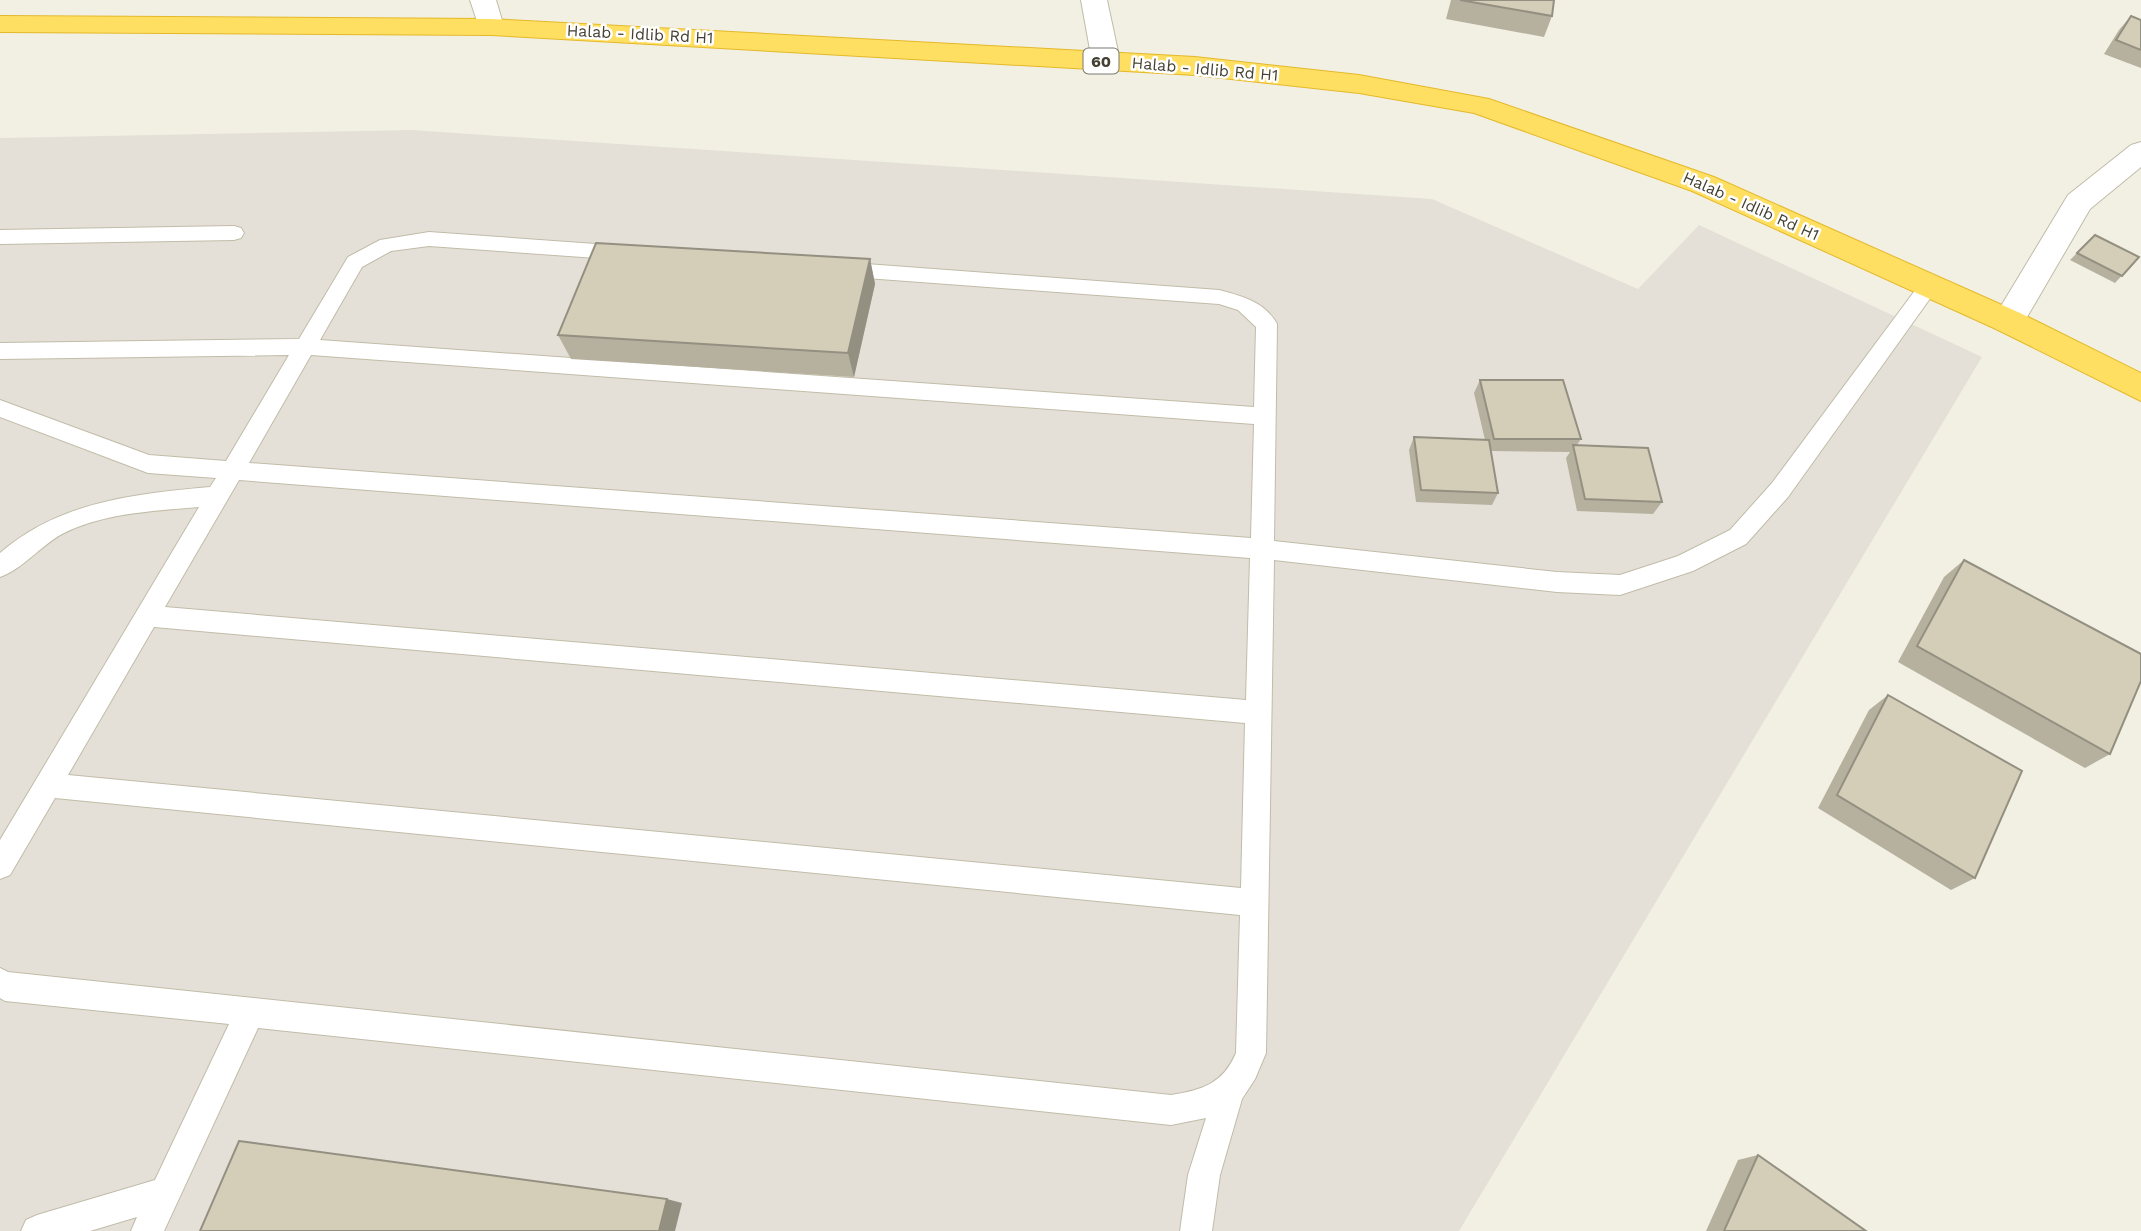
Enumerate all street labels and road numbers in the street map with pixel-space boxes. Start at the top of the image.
street label: Halab - Idlib Rd H1 [566,21,714,47]
road number: 60 [1084,48,1118,74]
street label: Halab - Idlib Rd H1 [1131,53,1279,85]
street label: Halab - Idlib Rd H1 [1680,167,1822,245]

